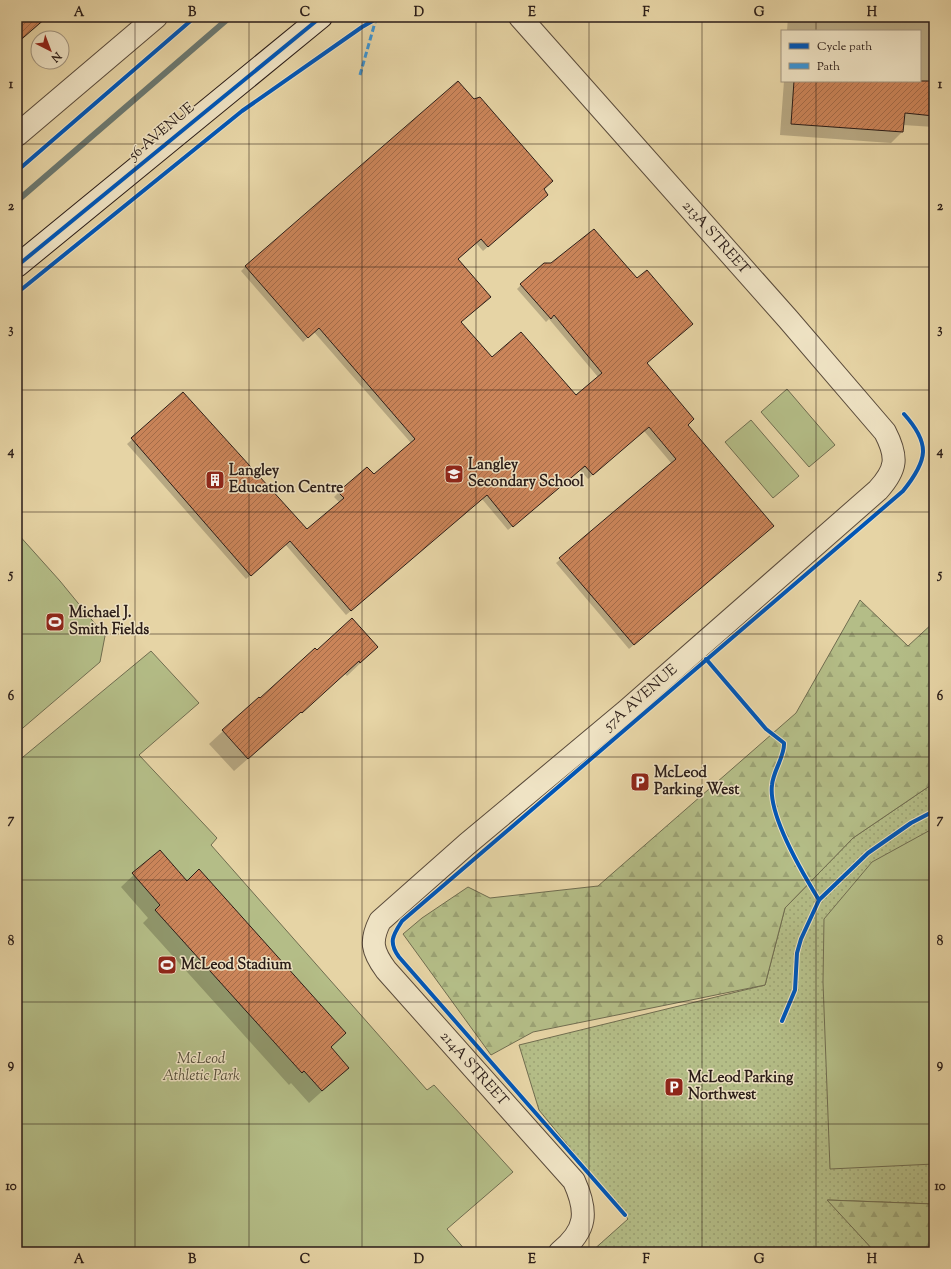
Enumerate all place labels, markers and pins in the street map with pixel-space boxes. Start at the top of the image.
place label: Langley Secondary School [468,455,585,493]
place label: Langley Education Centre [229,461,343,499]
school or university icon: Langley Secondary School [443,463,465,485]
building icon: Langley Education Centre [204,469,226,491]
place label: Michael J. Smith Fields [69,603,149,641]
sports icon: Michael J. Smith Fields [44,611,66,633]
place label: McLeod Parking West [654,763,740,801]
parking icon: McLeod Parking West [629,771,651,793]
sports icon: McLeod Stadium [156,954,178,976]
place label: McLeod Stadium [181,955,292,976]
place label: McLeod Parking Northwest [688,1068,794,1106]
parking icon: McLeod Parking Northwest [663,1076,685,1098]

